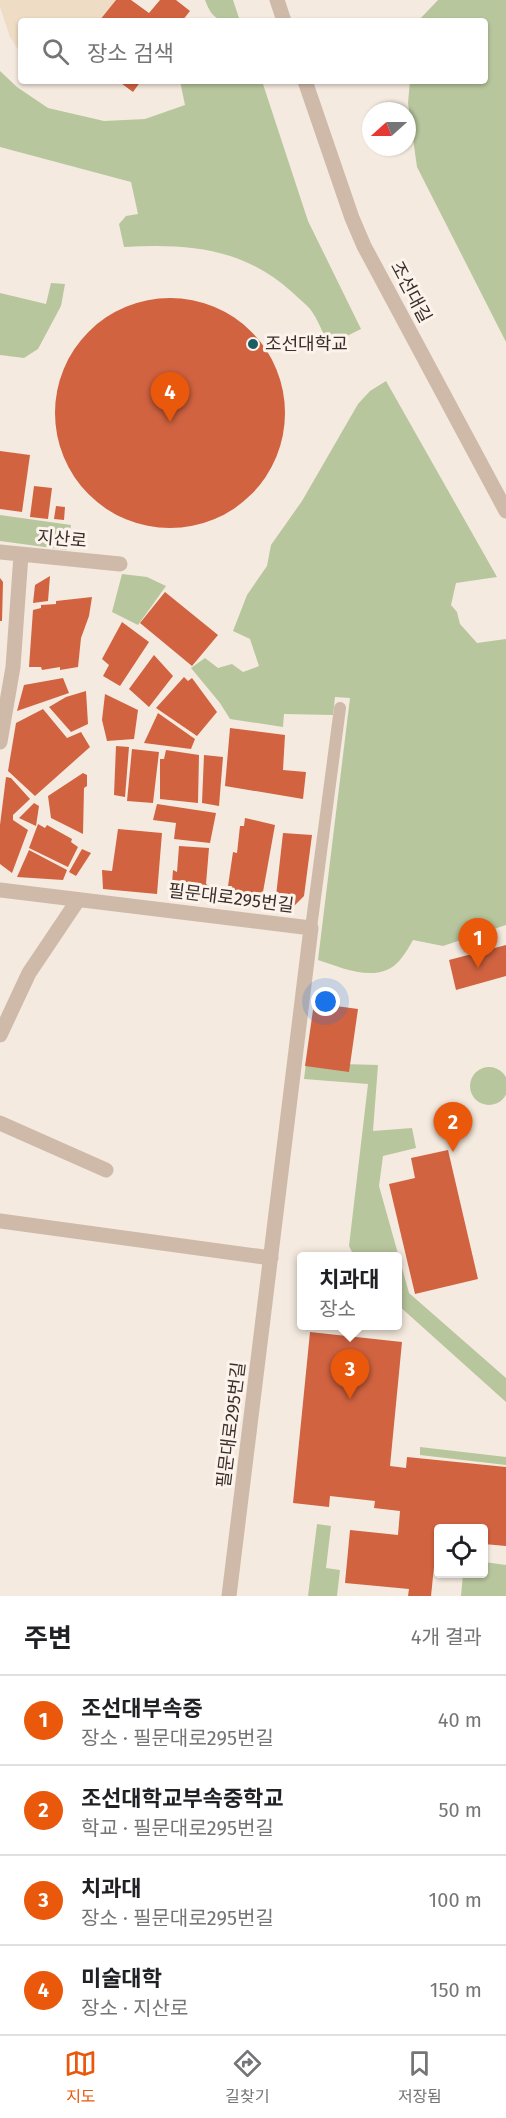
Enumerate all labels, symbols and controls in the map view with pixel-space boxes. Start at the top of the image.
search box [18,18,488,84]
icon: search [39,35,72,68]
text: 장소 검색 [87,40,174,67]
north arrow [362,102,416,156]
street label: 조선대길 [386,258,436,326]
place label: 조선대학교 [265,333,348,355]
marker: 조선대학교 [246,337,260,351]
pin: 4 [150,372,190,422]
street label: 지산로 [36,526,88,552]
street label: 필문대로295번길 [167,879,295,917]
pin: 1 [458,918,498,968]
your location [311,987,340,1016]
pin: 2 [434,1102,472,1152]
popup [297,1252,402,1330]
text: 치과대 [319,1266,380,1293]
text: 장소 [319,1297,356,1321]
pin: 3 [330,1350,370,1399]
street label: 필문대로295번길 [212,1361,250,1489]
map controls [434,1524,488,1578]
button: locate [434,1524,488,1578]
text: 주변 [24,1623,72,1654]
text: 4개 결과 [411,1625,482,1649]
text: 조선대부속중 [81,1695,202,1722]
text: 1 [39,1708,48,1732]
text: 40 m [438,1708,482,1732]
text: 장소 · 필문대로295번길 [81,1726,274,1750]
text: 조선대학교부속중학교 [81,1785,283,1812]
text: 2 [38,1798,49,1822]
text: 50 m [438,1798,482,1822]
text: 학교 · 필문대로295번길 [81,1816,274,1840]
text: 치과대 [81,1875,142,1902]
text: 3 [38,1888,49,1912]
text: 100 m [429,1888,482,1912]
text: 장소 · 필문대로295번길 [81,1906,274,1930]
text: 미술대학 [81,1965,162,1992]
text: 4 [38,1978,49,2002]
text: 150 m [430,1978,482,2002]
text: 장소 · 지산로 [81,1996,188,2020]
tab: 지도 [64,2047,97,2107]
tab: 길찾기 [225,2047,270,2107]
tab: 저장됨 [398,2047,442,2107]

